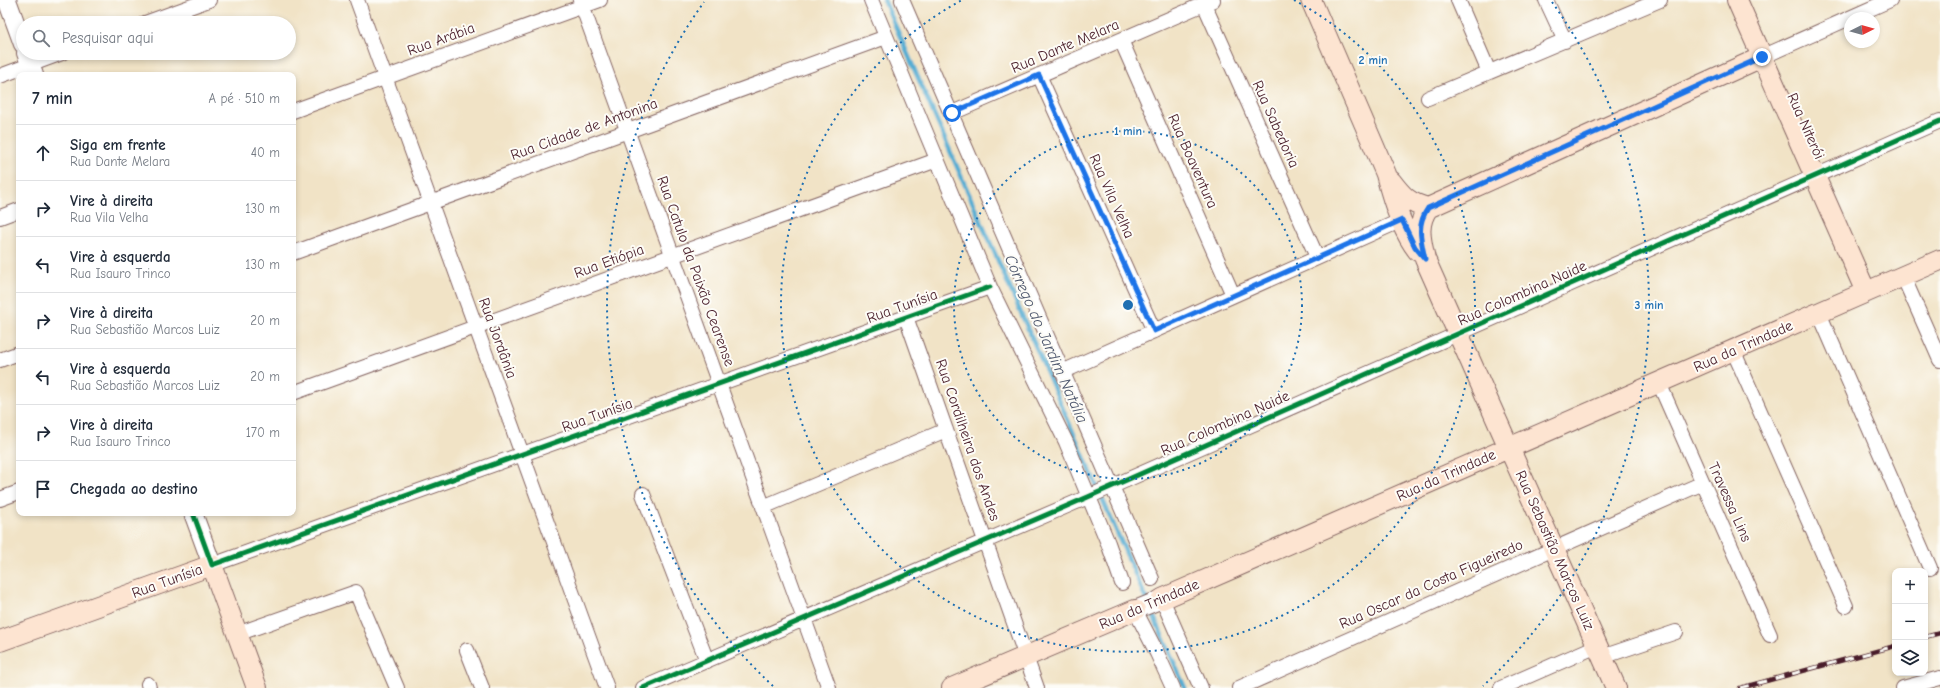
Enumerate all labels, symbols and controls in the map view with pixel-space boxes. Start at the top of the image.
north arrow [1844,12,1880,48]
street label: Rua Dante Melara [1008,15,1122,77]
search box [16,16,296,60]
street label: Rua Arábia [405,18,477,60]
icon: search [30,27,52,49]
text: Pesquisar aqui [62,29,154,47]
route end [1753,48,1771,66]
text: 2 min [1358,53,1388,67]
street label: Rua Sabedoria [1249,77,1303,171]
text: 7 min [32,89,73,108]
street label: Rua Niterói [1783,90,1829,162]
text: A pé · 510 m [209,91,280,106]
street label: Rua Cidade de Antonina [508,94,660,164]
route start [943,104,961,122]
street label: Rua Boaventura [1164,111,1222,211]
text: 1 min [1114,124,1142,138]
text: Siga em frente [70,136,166,154]
icon: ahead [32,142,54,164]
text: 40 m [251,145,280,160]
street label: Rua Vila Velha [1085,151,1139,241]
text: Rua Dante Melara [70,154,170,169]
street label: Rua Catulo da Paixão Cearense [653,173,739,369]
text: Vire à direita [70,192,153,210]
icon: right [32,198,54,220]
text: 130 m [245,201,280,216]
text: Rua Vila Velha [70,210,148,225]
street label: Rua Etiópia [572,240,646,282]
text: Vire à esquerda [70,248,171,266]
water label: Córrego do Jardim Natália [1001,252,1091,426]
icon: left [32,254,54,276]
street label: Rua Colombina Naide [1455,256,1590,330]
text: 130 m [245,257,280,272]
text: Rua Isauro Trinco [70,266,171,281]
street label: Rua Tunísia [864,285,940,327]
street label: Rua Jordânia [475,295,521,381]
centre of rings [1121,298,1135,312]
text: 3 min [1634,298,1664,312]
text: Vire à direita [70,304,153,322]
icon: right [32,310,54,332]
text: 20 m [250,313,280,328]
street label: Rua da Trindade [1691,316,1796,376]
text: Rua Sebastião Marcos Luiz [70,322,220,337]
street label: Rua Cordilheira dos Andes [932,357,1004,523]
text: Vire à esquerda [70,360,171,378]
icon: left [32,366,54,388]
text: 20 m [250,369,280,384]
text: Rua Sebastião Marcos Luiz [70,378,220,393]
street label: Rua Colombina Naide [1158,386,1293,460]
street label: Rua Tunísia [559,394,635,436]
text: Vire à direita [70,416,153,434]
icon: right [32,422,54,444]
text: 170 m [246,425,280,440]
text: Rua Isauro Trinco [70,434,171,449]
street label: Rua da Trindade [1394,445,1499,505]
street label: Travessa Lins [1704,459,1756,545]
street label: Rua Sebastião Marcos Luiz [1512,468,1599,633]
icon: arrive [32,478,54,500]
text: Chegada ao destino [70,480,198,498]
street label: Rua Oscar da Costa Figueiredo [1336,535,1526,633]
street label: Rua Tunísia [129,560,205,602]
map controls [1892,568,1928,676]
button: + [1892,568,1928,604]
street label: Rua da Trindade [1096,575,1202,633]
button: − [1892,604,1928,640]
button: layers [1892,640,1928,676]

